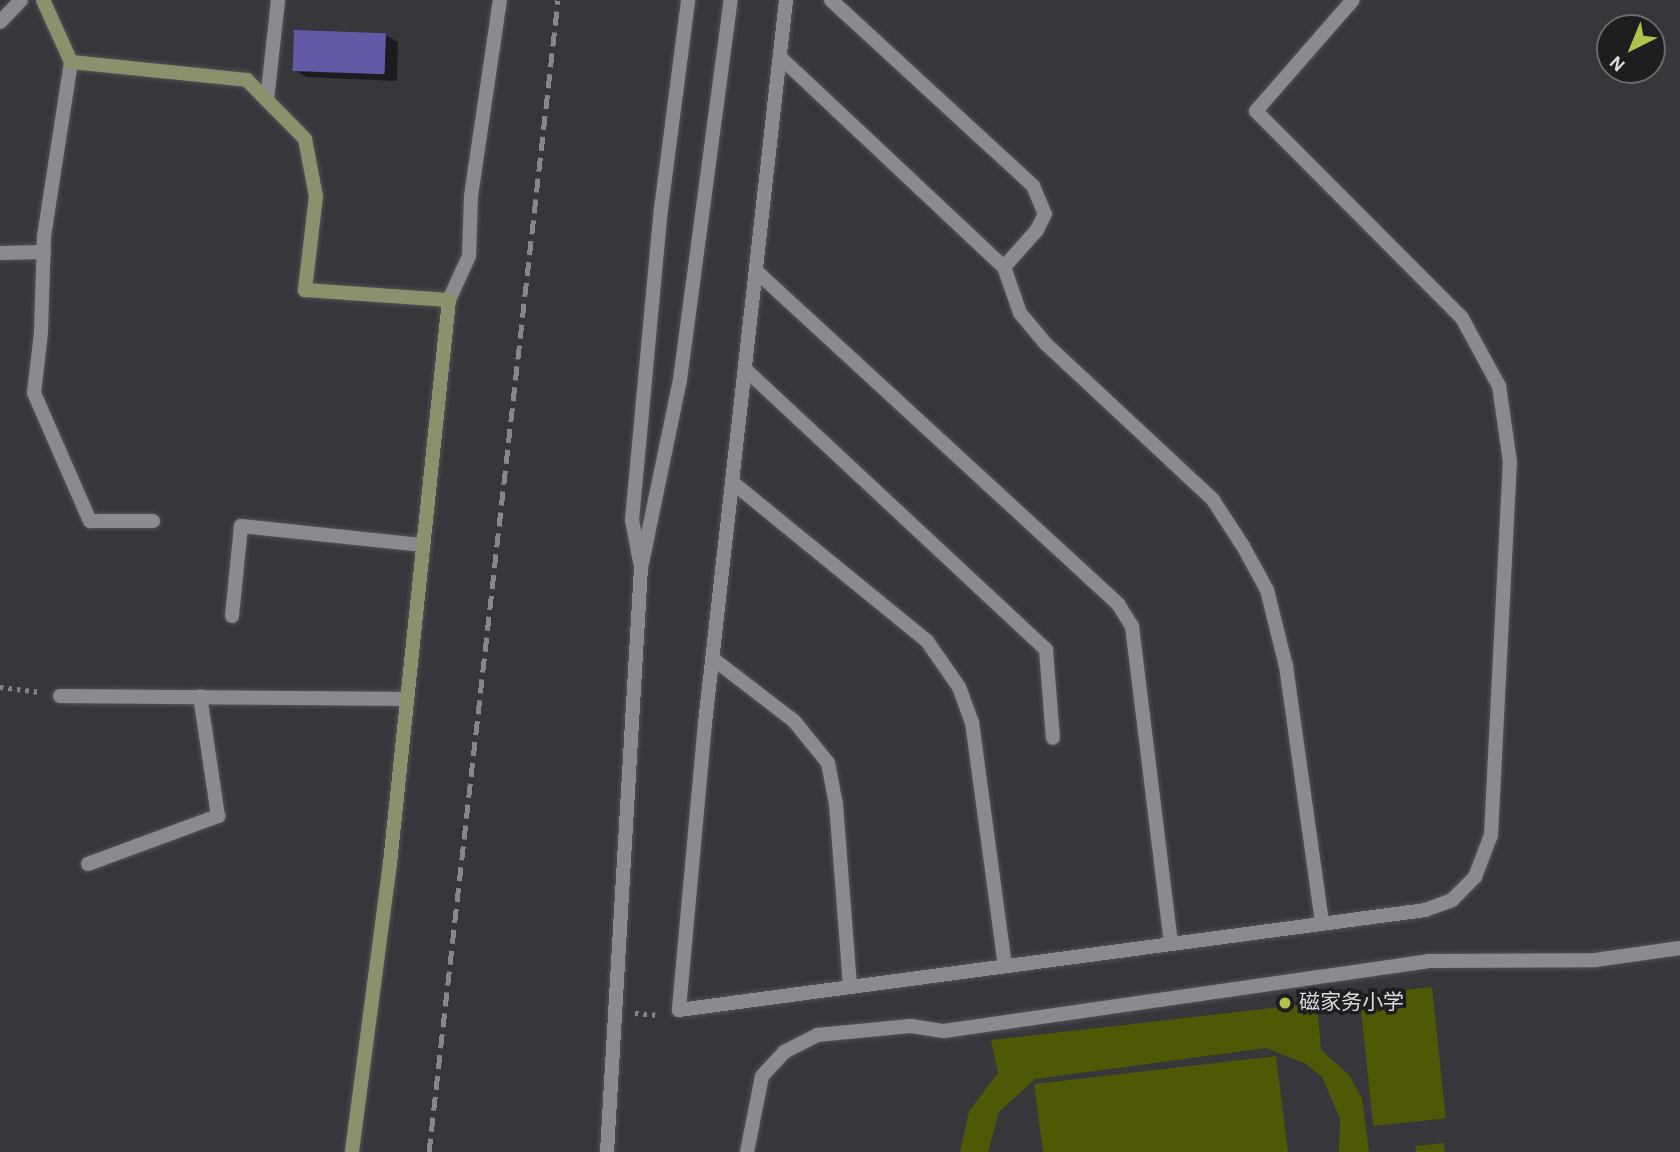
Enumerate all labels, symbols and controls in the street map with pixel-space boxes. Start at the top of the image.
north arrow [1596,14,1666,84]
text: N [1606,52,1629,75]
place label: 磁家务小学 [1299,990,1404,1016]
marker: 磁家务小学 [1277,995,1293,1011]

